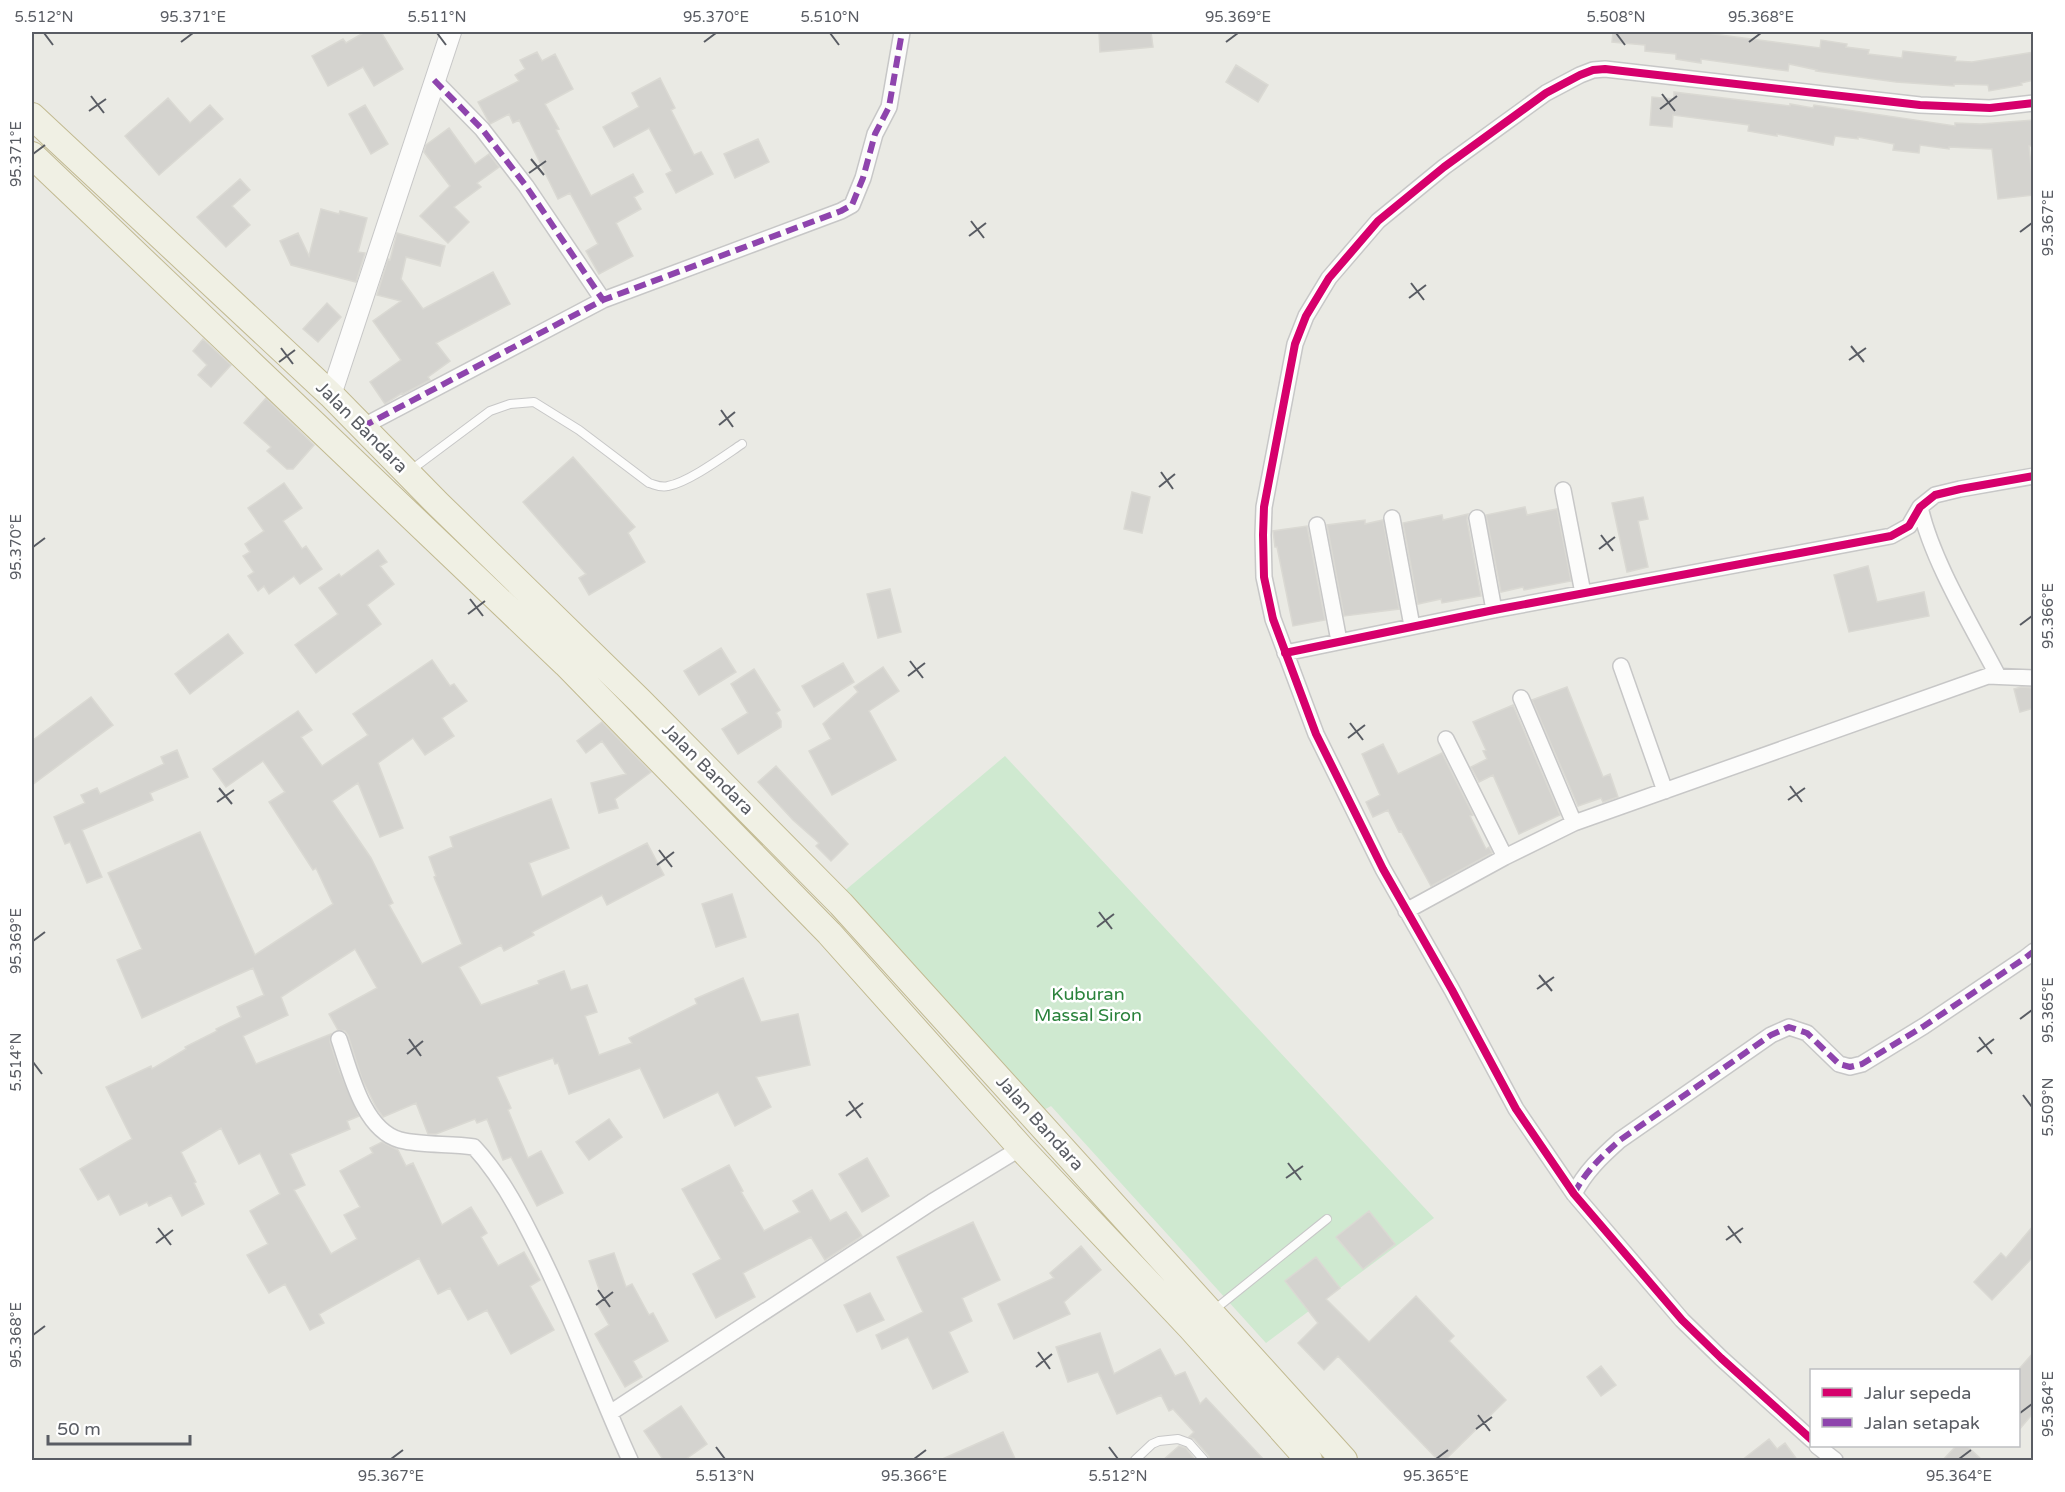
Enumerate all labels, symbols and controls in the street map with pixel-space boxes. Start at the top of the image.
text: 5.512°N [14,8,74,26]
text: 95.371°E [160,8,226,26]
text: 5.511°N [407,8,467,26]
text: 95.370°E [683,8,749,26]
text: 5.510°N [800,8,860,26]
text: 95.369°E [1205,8,1271,26]
text: 5.508°N [1586,8,1646,26]
text: 95.368°E [1728,8,1794,26]
text: 95.371°E [7,121,25,187]
text: 95.367°E [2039,190,2057,256]
street label: Jalan Bandara [312,377,412,477]
text: 95.370°E [7,514,25,580]
text: 95.366°E [2039,583,2057,649]
street label: Jalan Bandara [658,719,758,819]
text: 95.369°E [7,908,25,974]
text: 95.365°E [2039,977,2057,1043]
park label: Kuburan Massal Siron [1034,983,1142,1026]
text: 5.514°N [7,1032,25,1092]
street label: Jalan Bandara [991,1071,1089,1175]
text: 5.509°N [2039,1077,2057,1137]
text: 95.368°E [7,1302,25,1368]
legend [1810,1369,2020,1447]
text: 95.364°E [2039,1371,2057,1437]
text: Jalur sepeda [1864,1382,1971,1404]
scale bar [48,1408,190,1446]
text: Jalan setapak [1864,1412,1980,1434]
text: 50 m [57,1418,101,1440]
text: 95.367°E [358,1467,424,1485]
text: 5.513°N [695,1467,755,1485]
text: 95.366°E [881,1467,947,1485]
text: 5.512°N [1088,1467,1148,1485]
text: 95.365°E [1403,1467,1469,1485]
text: 95.364°E [1926,1467,1992,1485]

